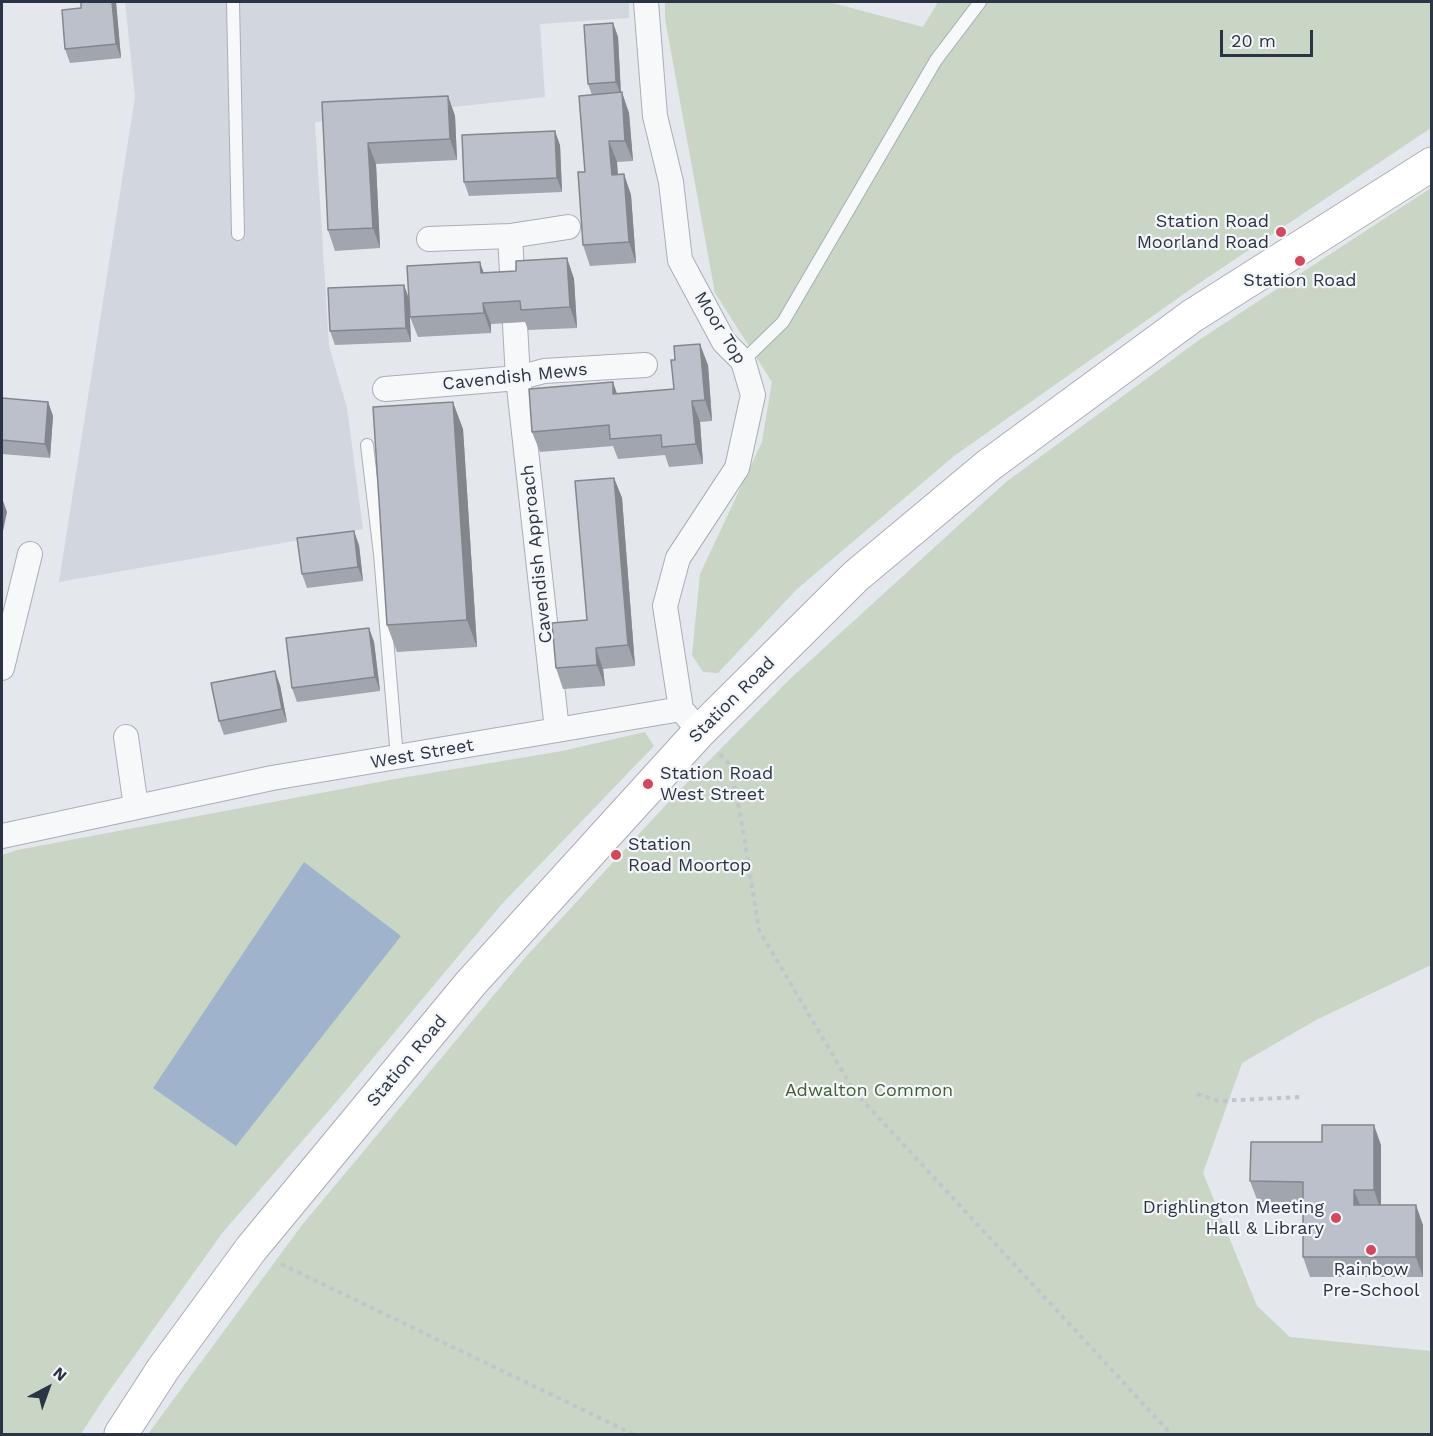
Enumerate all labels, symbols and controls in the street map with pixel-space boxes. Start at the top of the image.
scale bar [1223,18,1316,56]
text: 20 m [1231,30,1276,51]
place label: Station Road Moorland Road [1137,211,1269,254]
marker: Station Road Moorland Road [1274,225,1288,239]
marker: Station Road [1293,254,1307,268]
place label: Station Road [1243,270,1357,292]
street label: Moor Top [689,288,751,368]
street label: Cavendish Mews [441,359,589,395]
street label: Cavendish Approach [517,464,557,644]
street label: Station Road [684,652,780,748]
street label: West Street [369,734,475,774]
place label: Station Road West Street [660,763,773,806]
marker: Station Road West Street [641,777,655,791]
place label: Station Road Moortop [628,834,751,876]
marker: Station Road Moortop [609,848,623,862]
street label: Station Road [362,1011,452,1111]
park label: Adwalton Common [785,1080,953,1102]
place label: Drighlington Meeting Hall & Library [1143,1197,1324,1240]
marker: Drighlington Meeting Hall & Library [1329,1211,1343,1225]
marker: Rainbow Pre-School [1364,1243,1378,1257]
place label: Rainbow Pre-School [1322,1259,1420,1302]
north arrow [18,1358,78,1418]
text: N [49,1363,71,1385]

